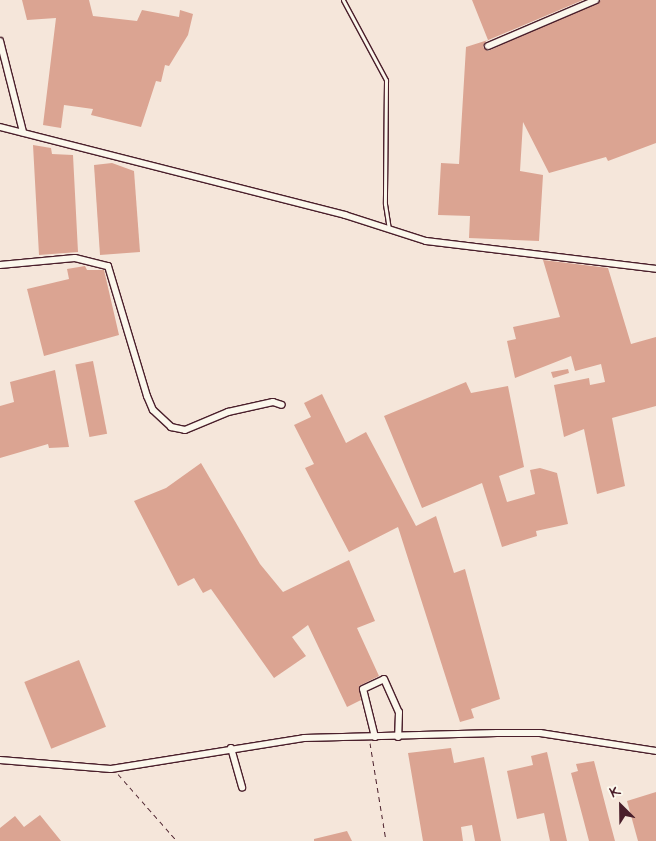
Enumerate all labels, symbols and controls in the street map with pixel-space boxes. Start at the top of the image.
north arrow [596,781,646,831]
text: K [607,782,623,802]

